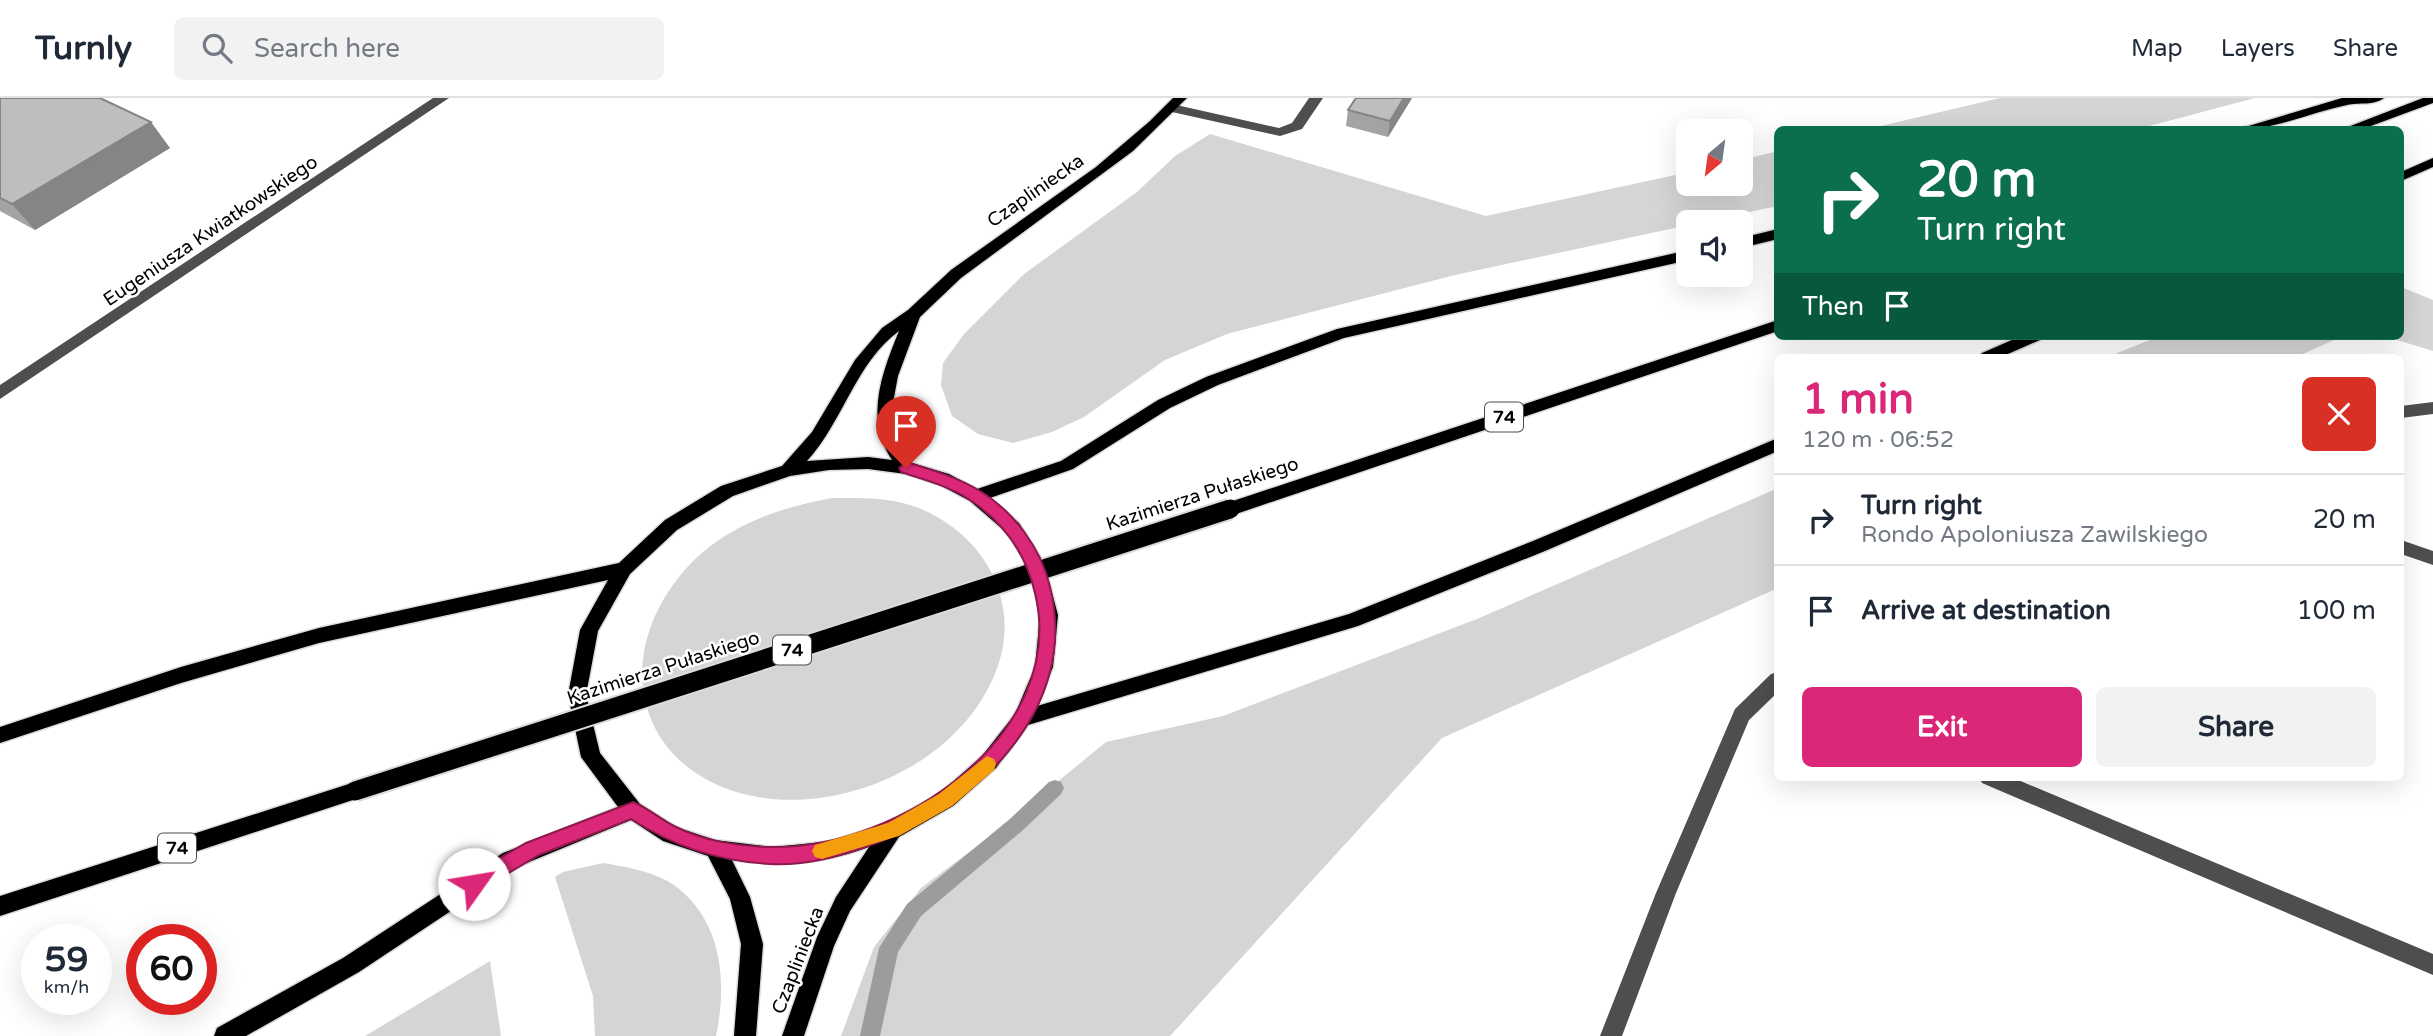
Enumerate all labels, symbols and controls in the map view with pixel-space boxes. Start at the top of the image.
search box [174,17,664,80]
text: Turnly [35,29,132,68]
icon: search [198,29,236,67]
text: Search here [254,33,400,64]
text: Map [2131,34,2183,63]
text: Layers [2221,34,2295,63]
text: Share [2333,34,2398,63]
north arrow [1676,119,1754,196]
map controls [1676,119,1753,287]
street label: Czapliniecka [983,149,1088,232]
street label: Eugeniusza Kwiatkowskiego [99,151,322,311]
text: 20 m [1917,151,2036,210]
icon: right [1802,154,1893,245]
button: sound [1676,210,1753,287]
text: Turn right [1917,211,2066,249]
icon: arrive [1878,287,1916,325]
text: Then [1802,291,1864,322]
text: 1 min [1802,374,1914,425]
button: close [2302,377,2376,451]
pin [876,396,936,468]
road number: 74 [1485,402,1523,432]
icon: arrive [887,407,925,445]
text: 120 m · 06:52 [1802,426,1954,454]
street label: Kazimierza Pułaskiego [1103,452,1301,536]
text: Turn right [1861,490,1982,521]
icon: right [1802,501,1840,539]
text: 20 m [2313,504,2376,535]
text: Rondo Apoloniusza Zawilskiego [1861,521,2208,549]
icon: arrive [1802,592,1840,630]
text: Arrive at destination [1861,595,2111,626]
text: 100 m [2296,595,2376,626]
street label: Kazimierza Pułaskiego [564,626,762,710]
road number: 74 [773,636,811,664]
button: Exit [1802,687,2082,767]
button: Share [2096,687,2376,767]
road number: 74 [158,834,196,862]
position arrow [437,847,511,921]
street label: Czapliniecka [767,904,828,1017]
speed limit sign: 60 [126,924,217,1015]
text: 59 [45,939,88,981]
text: km/h [44,976,89,998]

